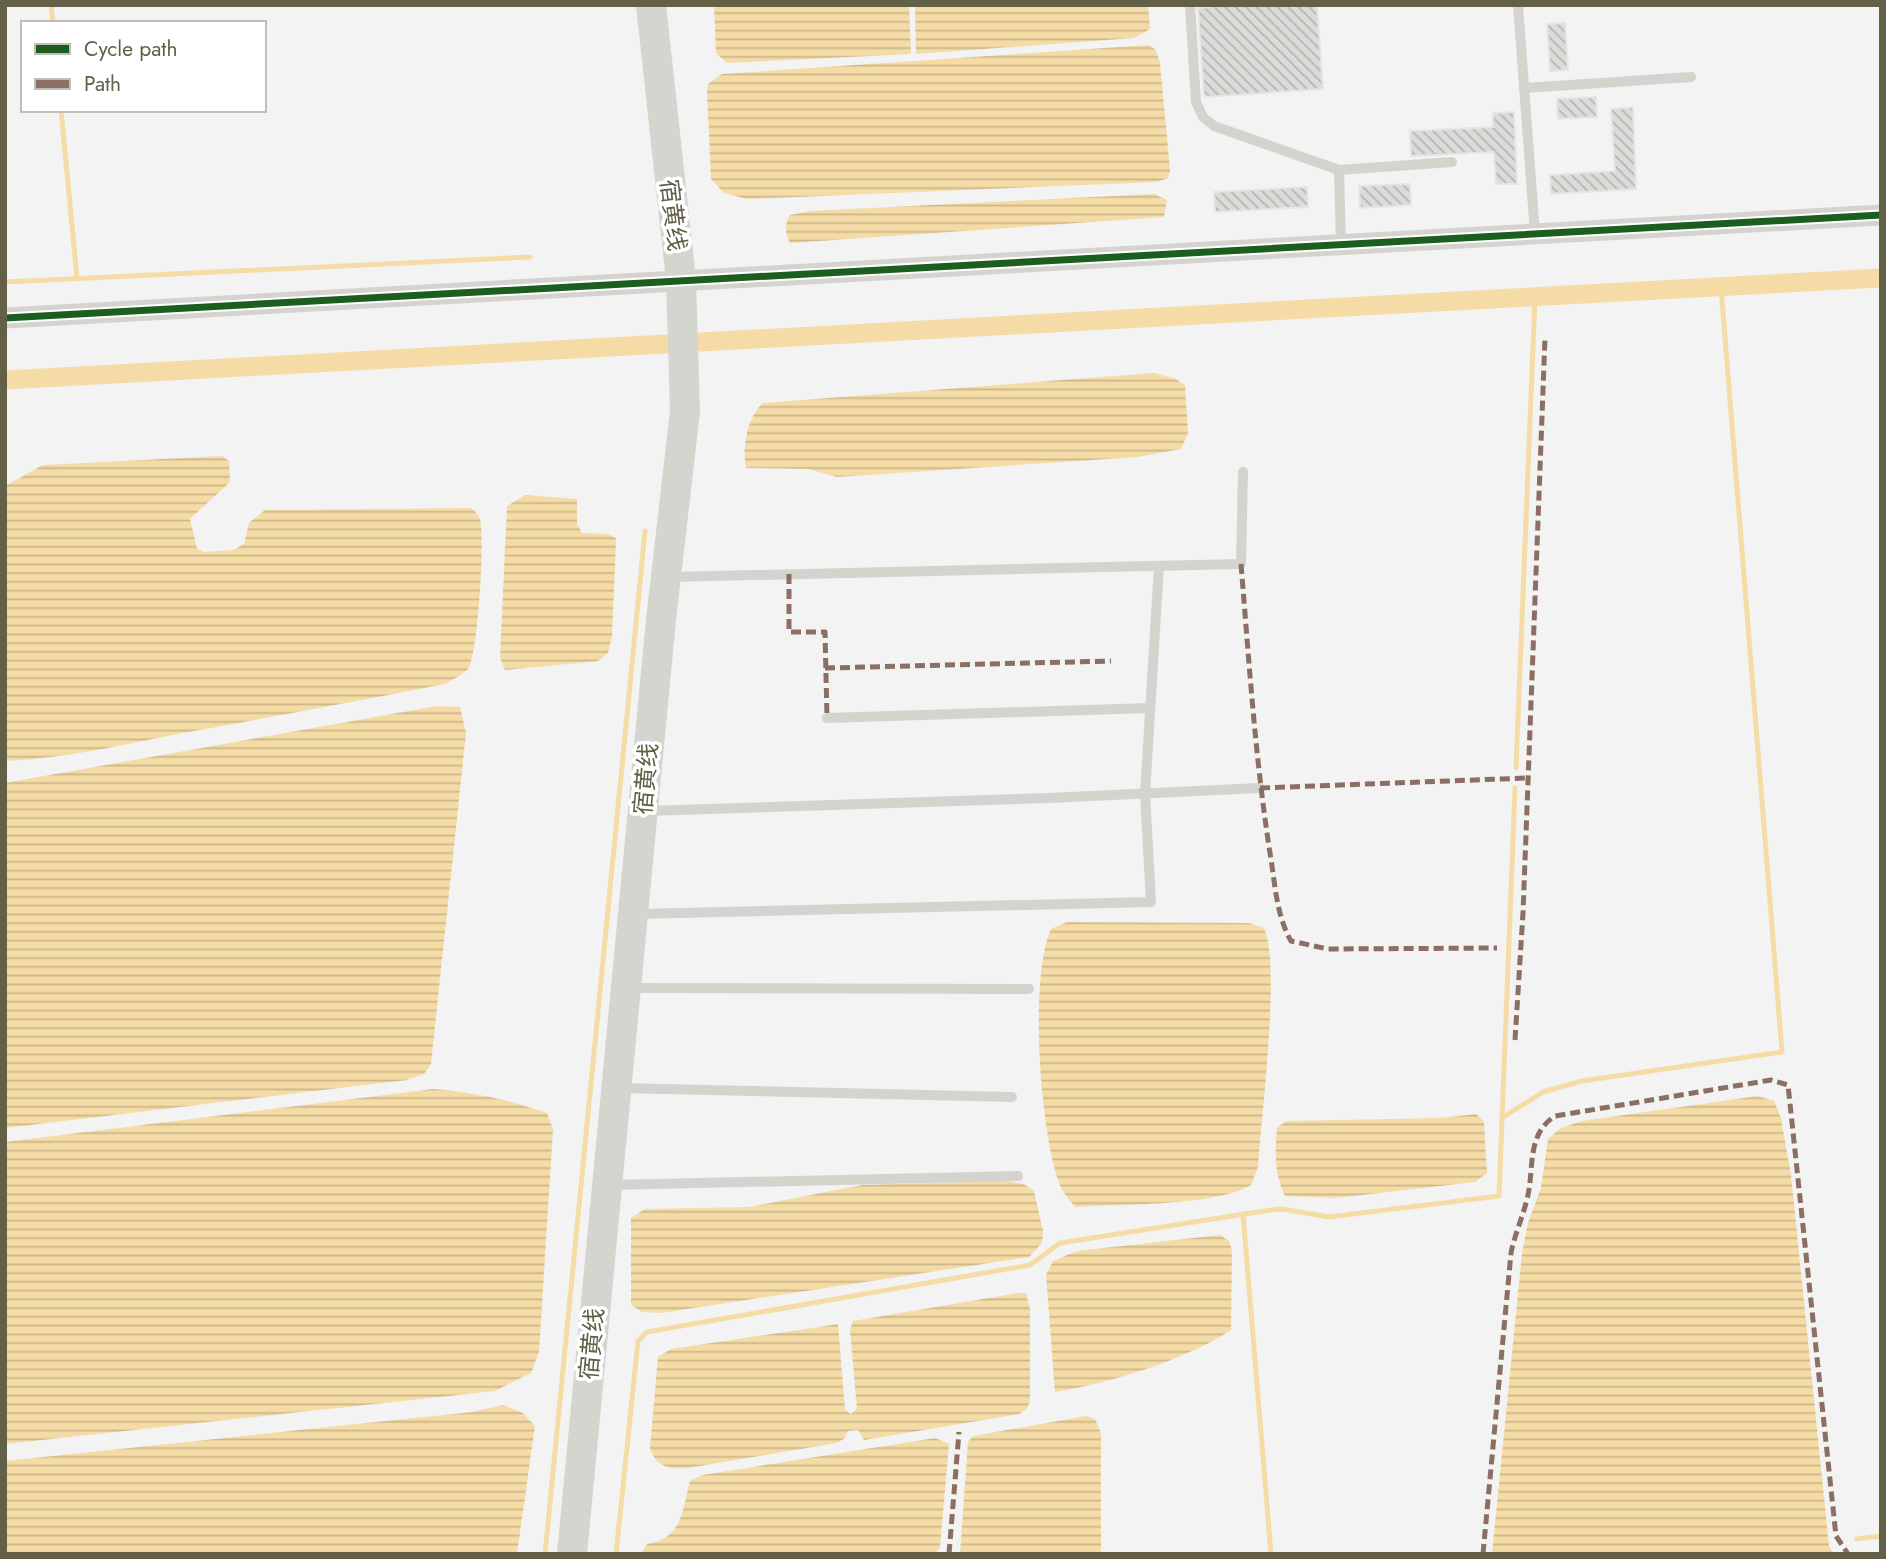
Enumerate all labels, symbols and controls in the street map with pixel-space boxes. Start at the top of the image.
legend [21,21,266,112]
text: Cycle path [84,34,177,64]
text: Path [84,69,121,99]
street label: 宿黄线 [652,177,695,253]
street label: 宿黄线 [625,742,666,816]
street label: 宿黄线 [571,1307,612,1381]

